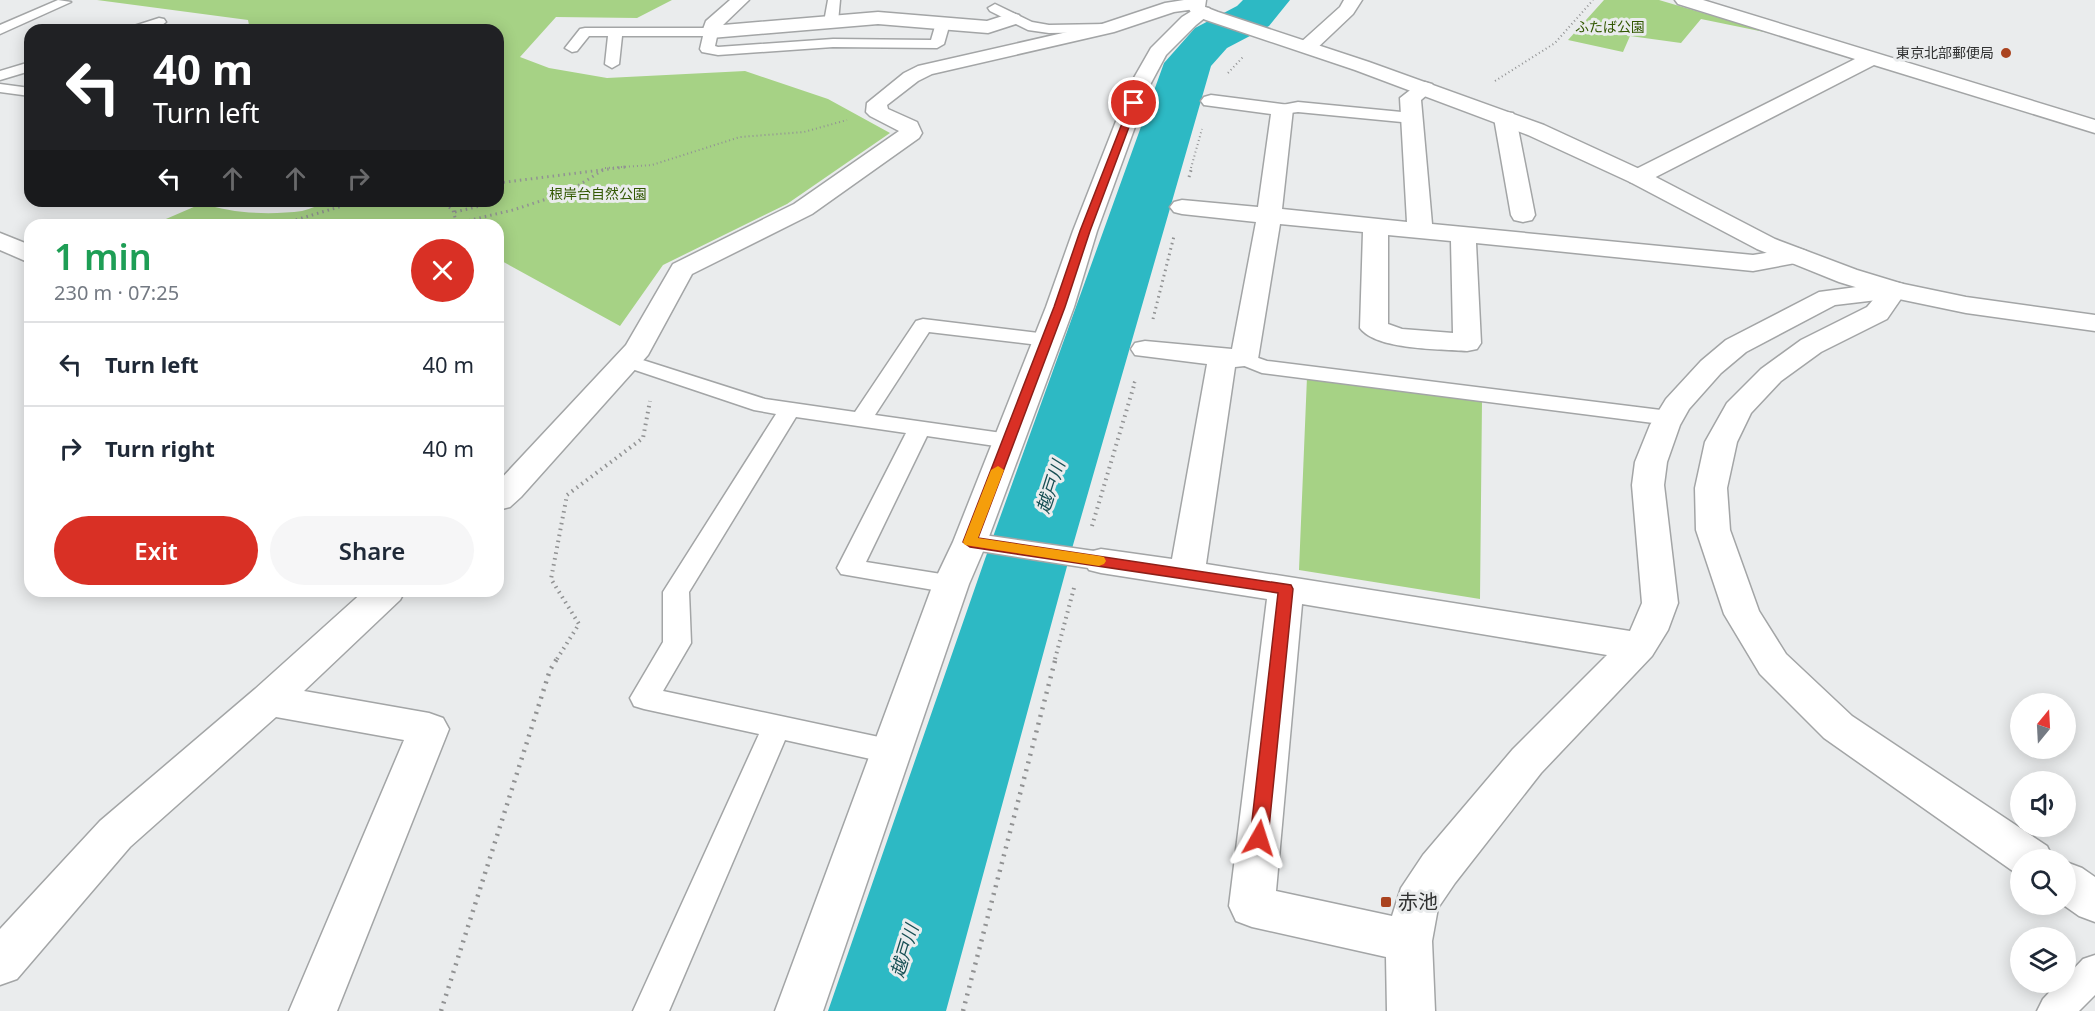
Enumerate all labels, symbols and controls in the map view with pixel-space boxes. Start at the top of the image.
park label: ふたば公園 [1575,17,1645,36]
text: 40 m [153,40,253,97]
place label: 東京北部郵便局 [1896,43,1994,62]
marker: 東京北部郵便局 [1999,46,2013,60]
icon: left [54,48,132,126]
pin [1108,77,1159,128]
icon: arrive [1117,86,1150,119]
text: Turn left [153,94,259,131]
icon: left [153,162,186,195]
icon: ahead [216,162,249,195]
icon: ahead [279,162,312,195]
icon: right [342,162,375,195]
park label: 根岸台自然公園 [549,184,647,203]
text: 1 min [54,232,152,281]
button: close [411,239,474,302]
text: 230 m · 07:25 [54,279,179,306]
icon: left [54,348,87,381]
text: Turn left [105,349,199,379]
text: 40 m [423,349,474,379]
icon: right [54,432,87,465]
text: Turn right [105,433,215,463]
text: 40 m [423,433,474,463]
water label: 越戸川 [1030,455,1070,516]
button: Exit [54,516,258,585]
button: Share [270,516,474,585]
north arrow [2010,693,2076,759]
map controls [2010,693,2076,993]
button: sound [2010,771,2076,837]
position arrow [1227,806,1291,870]
button: search [2010,849,2076,915]
place label: 赤池 [1398,888,1438,915]
marker: 赤池 [1379,895,1393,909]
water label: 越戸川 [885,919,924,980]
button: layers [2010,927,2076,993]

